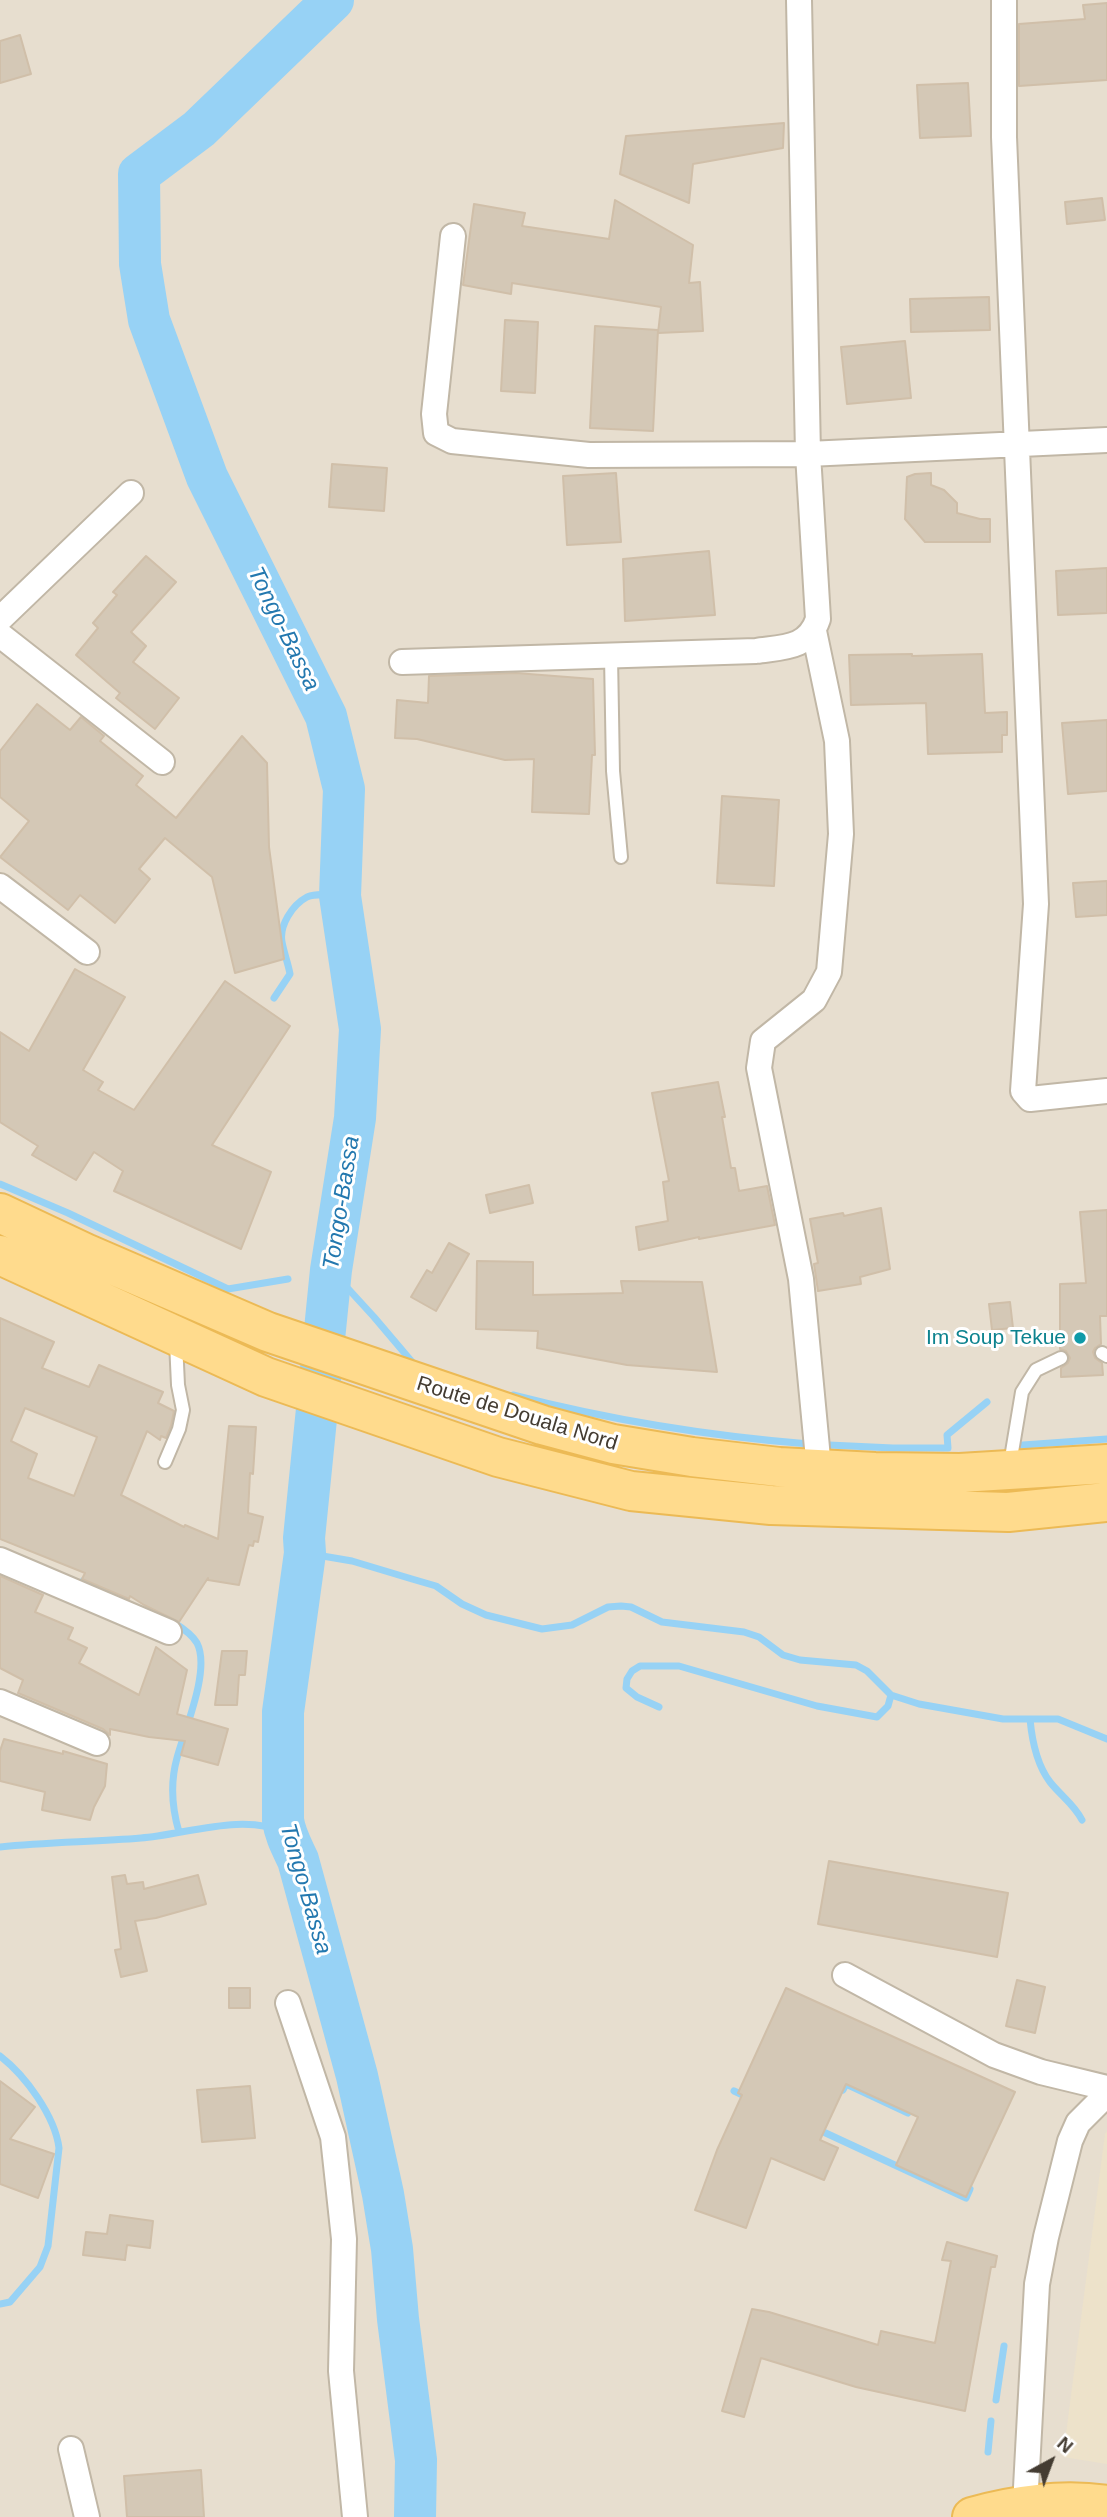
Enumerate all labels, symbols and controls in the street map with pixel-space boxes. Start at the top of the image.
water label: Tongo-Bassa [241,562,325,696]
water label: Tongo-Bassa [318,1134,366,1272]
place label: Im Soup Tekue [926,1325,1066,1351]
marker: Im Soup Tekue [1072,1330,1088,1346]
street label: Route de Douala Nord [413,1371,621,1457]
water label: Tongo-Bassa [273,1820,337,1958]
north arrow [1016,2426,1086,2496]
text: N [1053,2432,1077,2457]

